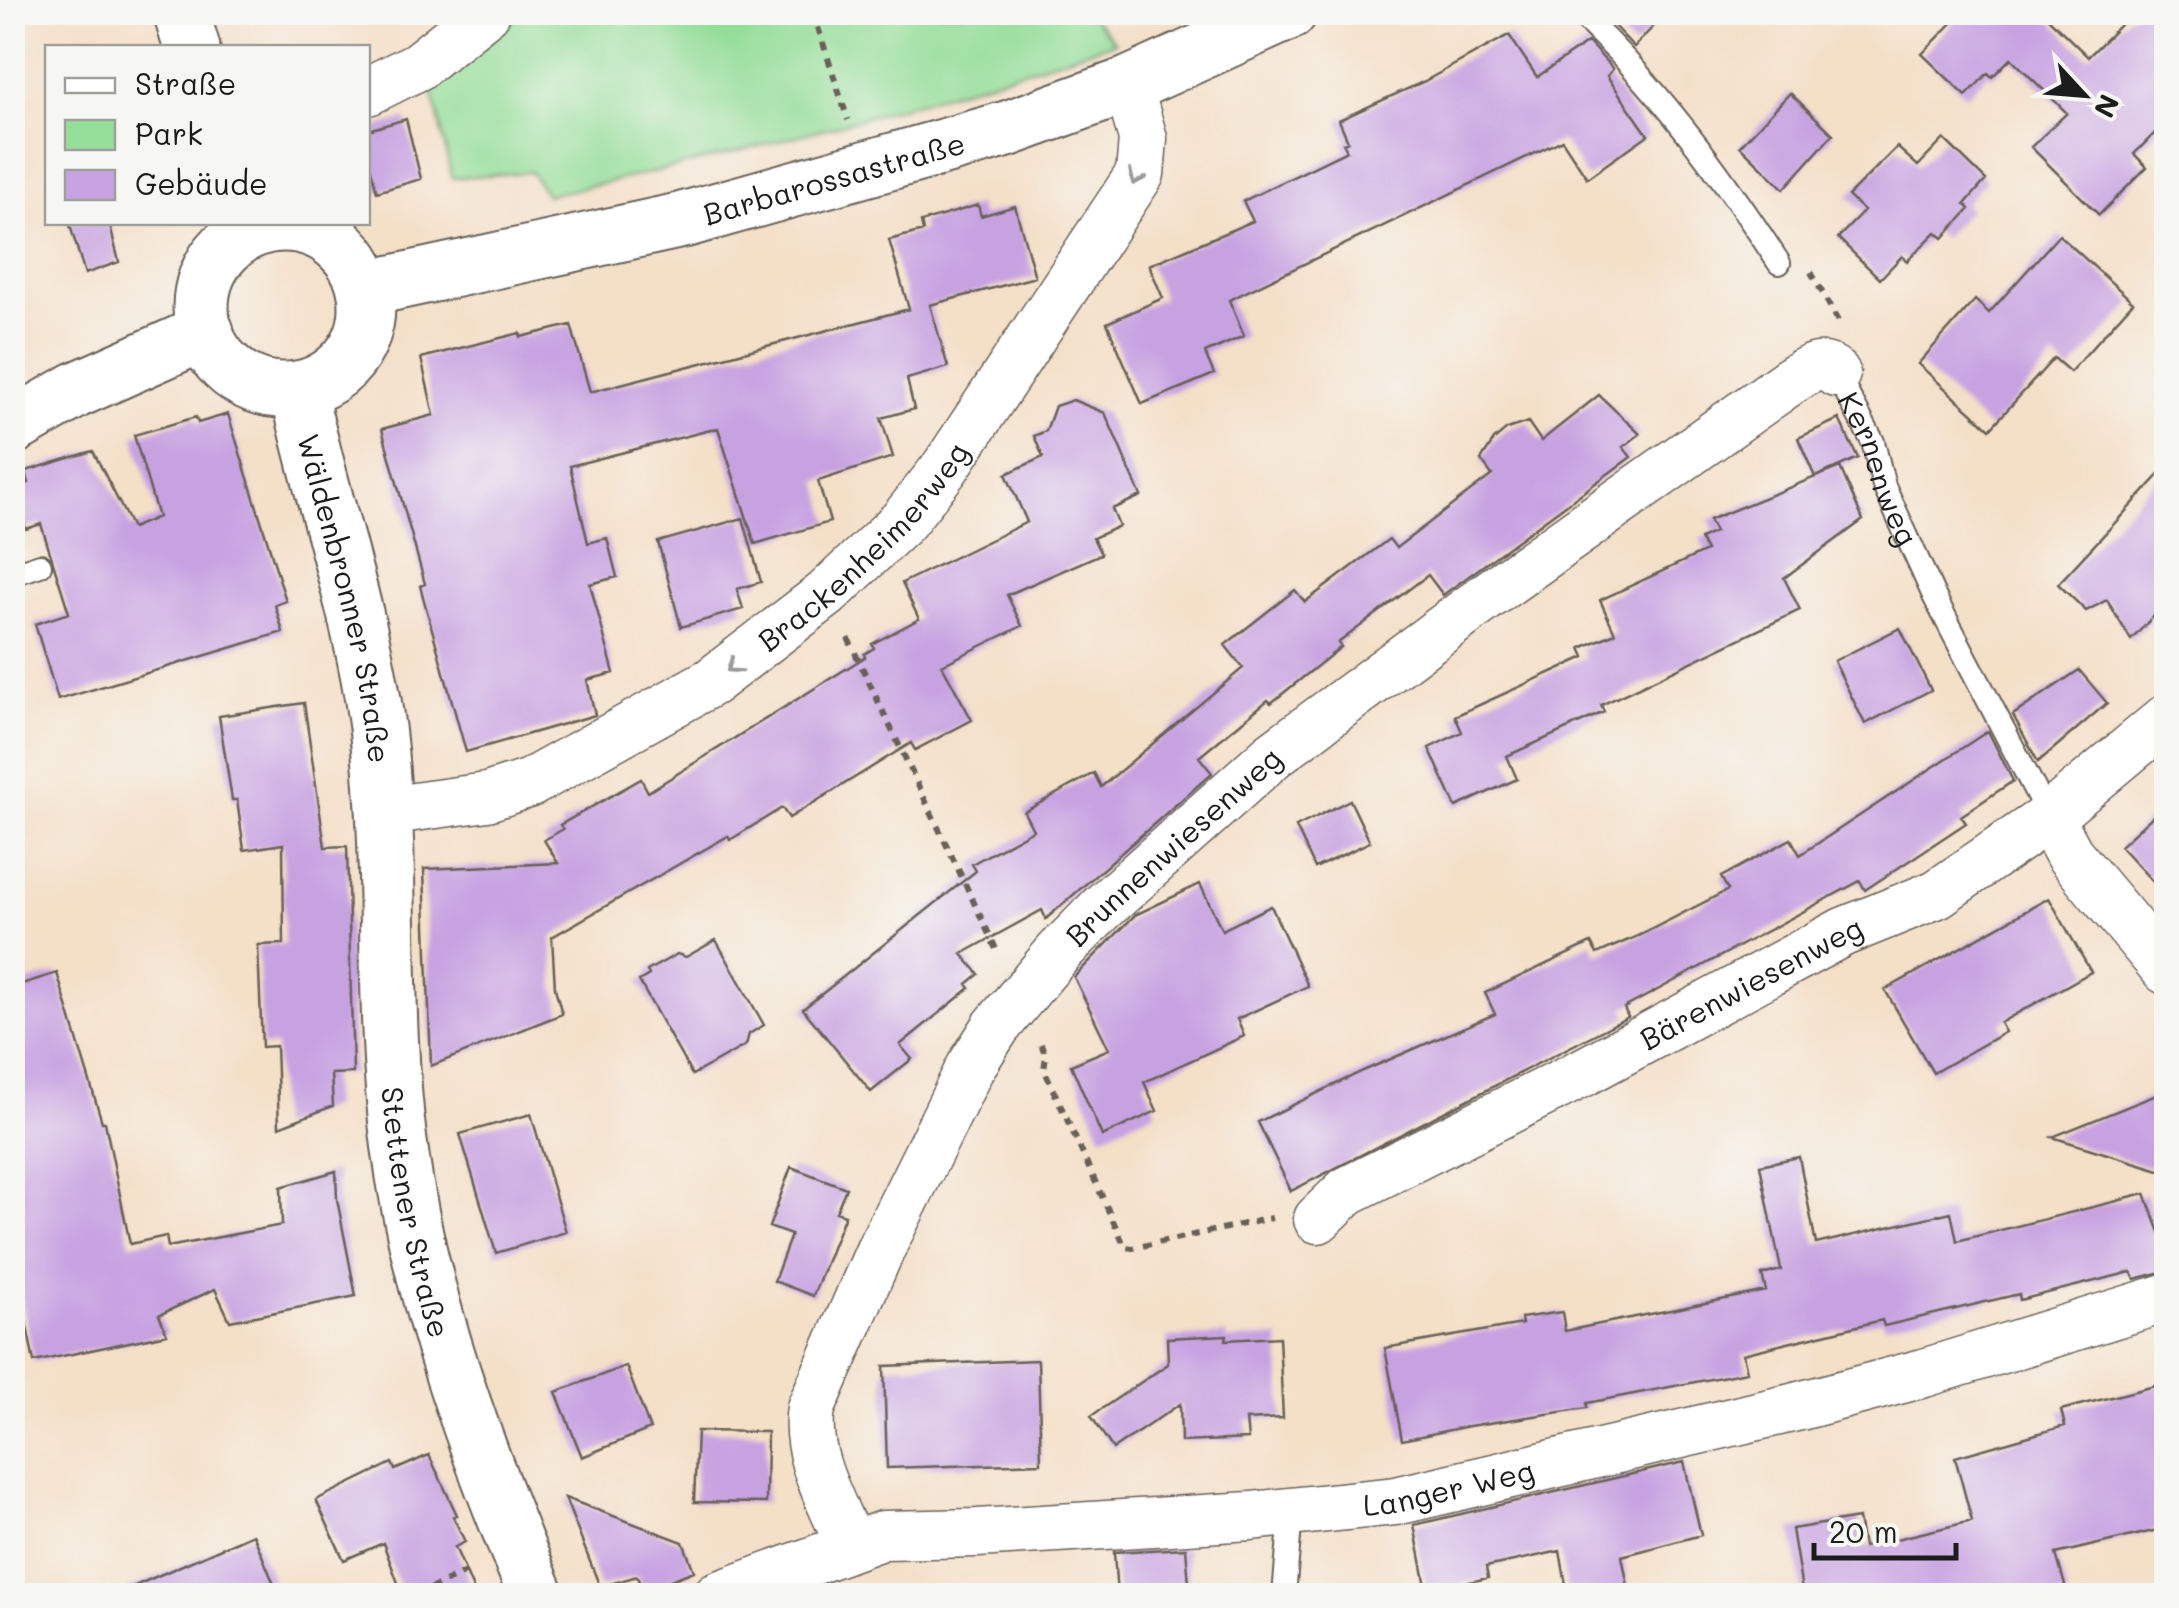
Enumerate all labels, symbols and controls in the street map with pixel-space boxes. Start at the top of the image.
legend [45,45,370,225]
north arrow [2034,45,2134,145]
text: Straße [135,63,236,103]
text: N [2087,89,2128,124]
text: Park [135,113,203,153]
street label: Barbarossastraße [698,122,969,233]
text: Gebäude [135,163,268,203]
one-way arrow [1128,168,1148,186]
street label: Kernenweg [1829,384,1928,551]
street label: Wäldenbronner Straße [289,430,401,765]
street label: Brackenheimerweg [749,434,977,659]
one-way arrow [725,655,744,673]
street label: Brunnenwiesenweg [1056,738,1289,954]
street label: Bärenwiesenweg [1632,906,1868,1058]
street label: Stettener Straße [373,1085,461,1342]
street label: Langer Weg [1361,1449,1538,1524]
scale bar [1814,1498,1956,1560]
text: 20 m [1829,1511,1898,1551]

